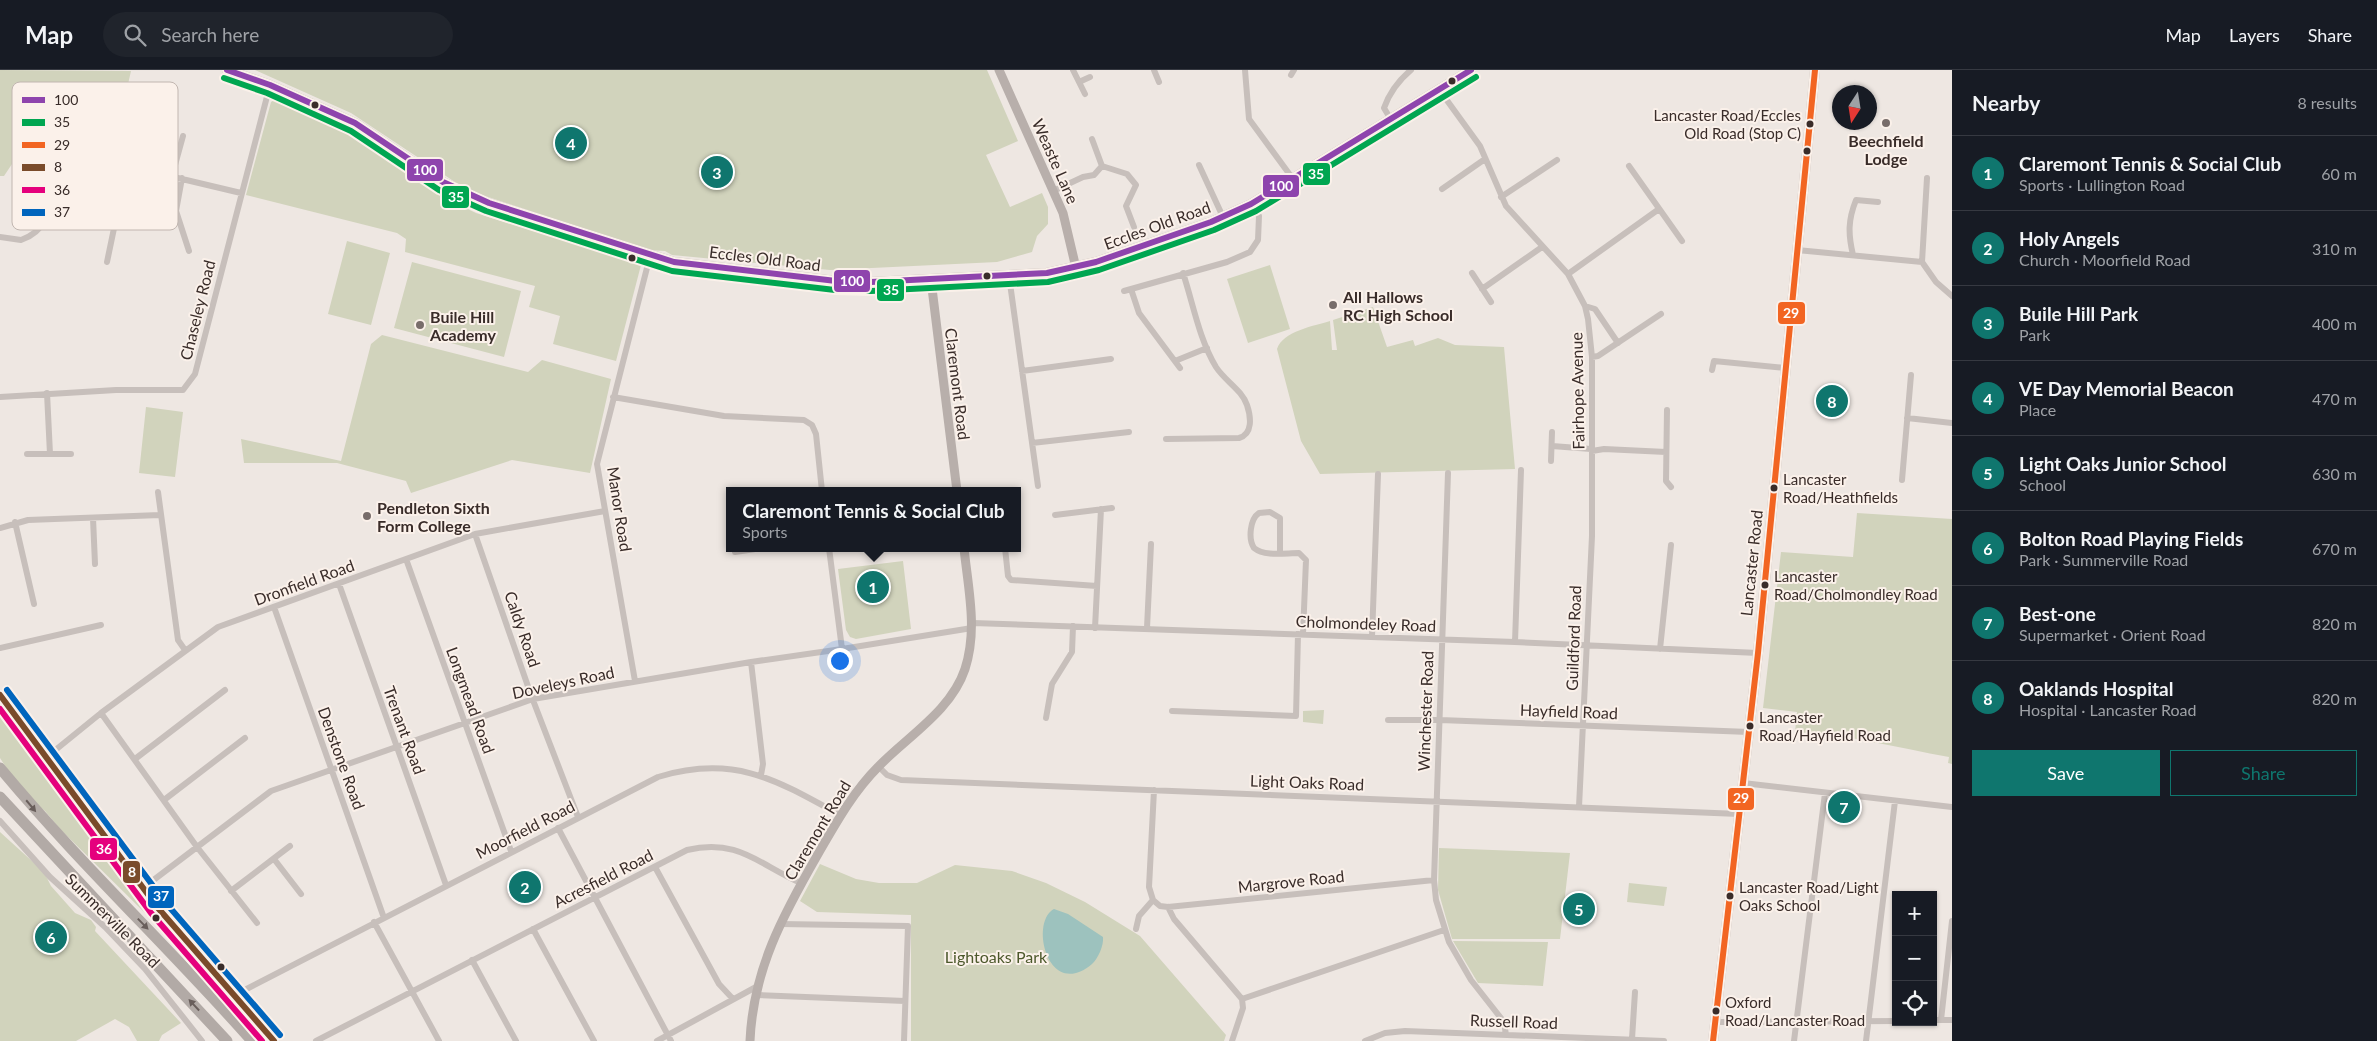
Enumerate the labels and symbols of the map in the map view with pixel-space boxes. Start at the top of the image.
unlabelled marker [1447,76,1457,86]
legend [12,82,178,230]
north arrow [1832,85,1877,130]
text: 100 [54,91,78,108]
unlabelled marker [310,100,320,110]
place label: Lancaster Road/Eccles Old Road (Stop C) [1654,106,1801,142]
text: 35 [54,113,70,130]
street label: Weaste Lane [1029,116,1083,206]
marker: Beechfield Lodge [1880,117,1892,129]
marker: Lancaster Road/Eccles Old Road (Stop C) [1805,119,1815,129]
pin: 4 [555,124,587,162]
place label: Beechfield Lodge [1848,131,1924,168]
text: 29 [54,136,70,153]
unlabelled marker [1802,146,1812,156]
pin: 3 [701,153,733,191]
text: 8 [54,158,62,175]
line badge: 100 [406,158,444,182]
text: 100 [413,161,437,178]
line badge: 35 [1302,162,1331,186]
text: 35 [1308,165,1324,182]
line badge: 100 [1262,174,1300,198]
text: 100 [1269,177,1293,194]
text: 36 [54,181,70,198]
line badge: 35 [441,185,470,209]
text: 35 [448,188,464,205]
street label: Eccles Old Road [1101,197,1213,253]
text: 37 [54,203,70,220]
street label: Eccles Old Road [708,242,822,274]
unlabelled marker [627,253,637,263]
street label: Chaseley Road [175,258,219,362]
line badge: 100 [833,269,871,293]
unlabelled marker [982,271,992,281]
text: 100 [840,272,864,289]
line badge: 35 [876,278,905,302]
text: 35 [883,281,899,298]
place label: All Hallows RC High School [1342,287,1453,324]
marker: All Hallows RC High School [1327,299,1339,311]
line badge: 29 [1777,301,1806,325]
text: 29 [1783,304,1799,321]
place label: Buile Hill Academy [429,307,497,344]
marker: Buile Hill Academy [414,319,426,331]
street label: Claremont Road [942,327,974,441]
street label: Fairhope Avenue [1566,332,1588,450]
pin: 8 [1816,382,1848,420]
street label: Manor Road [604,465,636,553]
place label: Lancaster Road/Heathfields [1783,470,1898,506]
marker: Lancaster Road/Heathfields [1769,483,1779,493]
place label: Pendleton Sixth Form College [377,498,490,535]
street label: Lancaster Road [1736,509,1766,617]
marker: Pendleton Sixth Form College [361,510,373,522]
street label: Dronfield Road [251,555,357,609]
place label: Lancaster Road/Cholmondley Road [1774,567,1938,603]
pin: 1 [857,568,889,606]
marker: Lancaster Road/Cholmondley Road [1760,580,1770,590]
street label: Guildford Road [1562,585,1584,691]
street label: Caldy Road [501,589,545,669]
street label: Cholmondeley Road [1295,611,1437,635]
street label: Longmead Road [443,644,499,756]
your location [827,648,853,674]
street label: Winchester Road [1413,650,1437,772]
street label: Doveleys Road [510,662,616,702]
street label: Trenant Road [380,683,430,777]
street label: Hayfield Road [1520,700,1618,722]
street label: Denstone Road [315,704,369,812]
place label: Lancaster Road/Hayfield Road [1759,708,1891,744]
marker: Lancaster Road/Hayfield Road [1745,721,1755,731]
street label: Light Oaks Road [1250,771,1364,793]
street label: Claremont Road [780,777,854,883]
line badge: 29 [1727,787,1755,811]
pin: 7 [1828,788,1860,826]
text: 29 [1733,789,1749,806]
street label: Moorfield Road [472,796,578,862]
one-way arrow [26,799,37,812]
line badge: 36 [89,837,118,861]
text: 36 [96,840,112,857]
street label: Acresfield Road [550,845,656,911]
line badge: 8 [122,860,141,884]
text: 8 [128,863,136,880]
street label: Margrove Road [1237,866,1345,896]
pin: 2 [509,868,541,906]
street label: Summerville Road [62,869,164,971]
place label: Lancaster Road/Light Oaks School [1739,878,1879,914]
line badge: 37 [147,885,175,909]
text: 37 [153,887,169,904]
pin: 5 [1563,890,1595,928]
marker: Lancaster Road/Light Oaks School [1725,891,1735,901]
unlabelled marker [151,913,161,923]
one-way arrow [137,917,149,929]
pin: 6 [35,918,67,956]
park label: Lightoaks Park [945,947,1048,966]
unlabelled marker [216,962,226,972]
place label: Oxford Road/Lancaster Road [1725,993,1865,1029]
one-way arrow [189,998,200,1011]
marker: Oxford Road/Lancaster Road [1711,1006,1721,1016]
street label: Russell Road [1470,1010,1558,1032]

